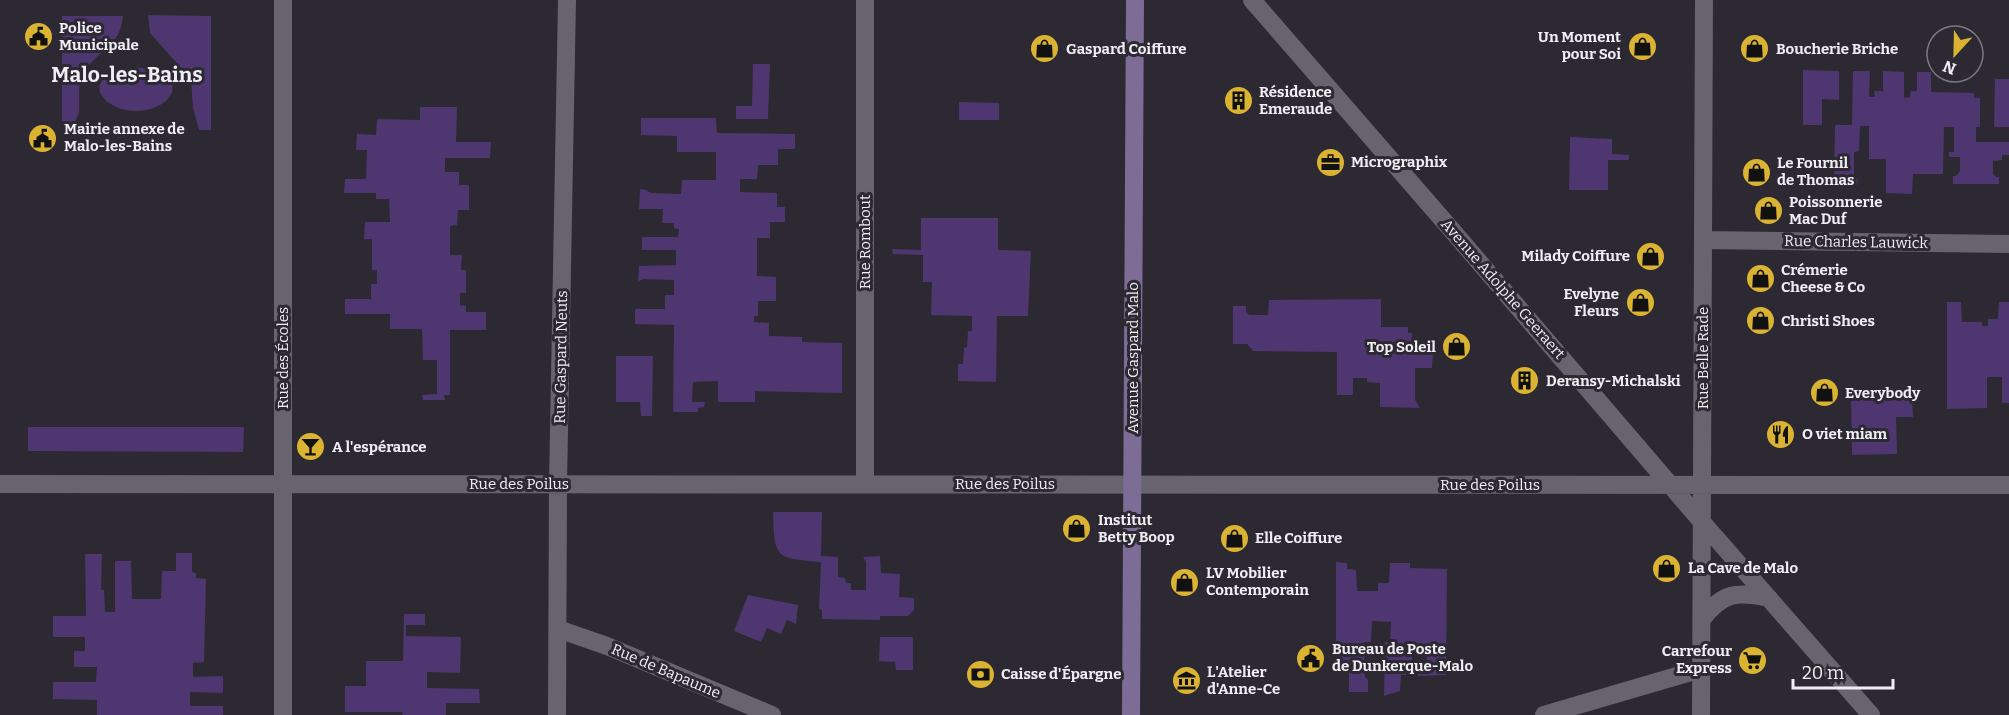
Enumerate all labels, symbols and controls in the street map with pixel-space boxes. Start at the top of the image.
place label: Police Municipale [59,19,139,54]
public building icon: Police Municipale [22,21,54,53]
north arrow [1925,24,1985,84]
place label: Un Moment pour Soi [1538,28,1621,63]
shop icon: Un Moment pour Soi [1626,30,1658,62]
shop icon: Gaspard Coiffure [1029,33,1061,65]
shop icon: Boucherie Briche [1739,33,1771,65]
place label: Gaspard Coiffure [1066,40,1187,58]
place label: Boucherie Briche [1776,40,1898,58]
text: N [1940,56,1959,79]
district label: Malo-les-Bains [51,62,203,88]
place label: Résidence Emeraude [1259,83,1332,118]
building icon: Résidence Emeraude [1222,85,1254,117]
place label: Mairie annexe de Malo-les-Bains [64,120,185,155]
public building icon: Mairie annexe de Malo-les-Bains [27,122,59,154]
office icon: Micrographix [1314,146,1346,178]
place label: Micrographix [1351,153,1448,171]
place label: Le Fournil de Thomas [1777,154,1854,189]
shop icon: Le Fournil de Thomas [1740,156,1772,188]
place label: Poissonnerie Mac Duf [1789,193,1882,228]
street label: Rue Rombout [856,194,874,289]
shop icon: Poissonnerie Mac Duf [1752,195,1784,227]
street label: Avenue Adolphe Geeraert [1437,215,1569,363]
street label: Rue Charles Lauwick [1784,232,1928,252]
shop icon: Milady Coiffure [1635,240,1667,272]
place label: Milady Coiffure [1521,247,1630,265]
place label: Crémerie Cheese & Co [1781,261,1865,296]
shop icon: Crémerie Cheese & Co [1744,263,1776,295]
street label: Avenue Gaspard Malo [1124,282,1142,434]
place label: Evelyne Fleurs [1563,285,1619,320]
shop icon: Evelyne Fleurs [1624,287,1656,319]
street label: Rue Gaspard Neuts [551,290,571,424]
shop icon: Christi Shoes [1744,305,1776,337]
street label: Rue des Écoles [274,307,292,409]
street label: Rue Belle Rade [1694,307,1712,409]
place label: Christi Shoes [1781,312,1875,330]
shop icon: Top Soleil [1441,331,1473,363]
place label: Top Soleil [1367,338,1436,356]
building icon: Deransy-Michalski [1509,365,1541,397]
place label: Deransy-Michalski [1546,372,1681,390]
shop icon: Everybody [1808,377,1840,409]
place label: Everybody [1845,384,1921,402]
restaurant icon: O viet miam [1765,418,1797,450]
place label: O viet miam [1802,425,1888,443]
bar icon: A l'espérance [295,431,327,463]
place label: A l'espérance [332,438,427,456]
street label: Rue des Poilus [469,475,569,493]
street label: Rue des Poilus [955,475,1055,493]
street label: Rue des Poilus [1440,476,1540,494]
place label: Institut Betty Boop [1098,511,1175,546]
shop icon: Institut Betty Boop [1061,513,1093,545]
shop icon: Elle Coiffure [1218,522,1250,554]
place label: Elle Coiffure [1255,529,1342,547]
shop icon: La Cave de Malo [1651,552,1683,584]
place label: La Cave de Malo [1688,559,1798,577]
place label: LV Mobilier Contemporain [1206,564,1309,599]
shop icon: LV Mobilier Contemporain [1169,566,1201,598]
street label: Rue de Bapaume [609,640,723,702]
place label: Bureau de Poste de Dunkerque-Malo [1332,640,1473,675]
public building icon: Bureau de Poste de Dunkerque-Malo [1295,642,1327,674]
place label: Carrefour Express [1662,642,1732,677]
supermarket icon: Carrefour Express [1737,644,1769,676]
scale bar [1793,652,1894,690]
bank icon: Caisse d'Épargne [964,658,996,690]
text: 20 m [1802,662,1844,684]
place label: L'Atelier d'Anne-Ce [1207,663,1280,698]
place label: Caisse d'Épargne [1001,665,1121,683]
museum icon: L'Atelier d'Anne-Ce [1170,665,1202,697]

